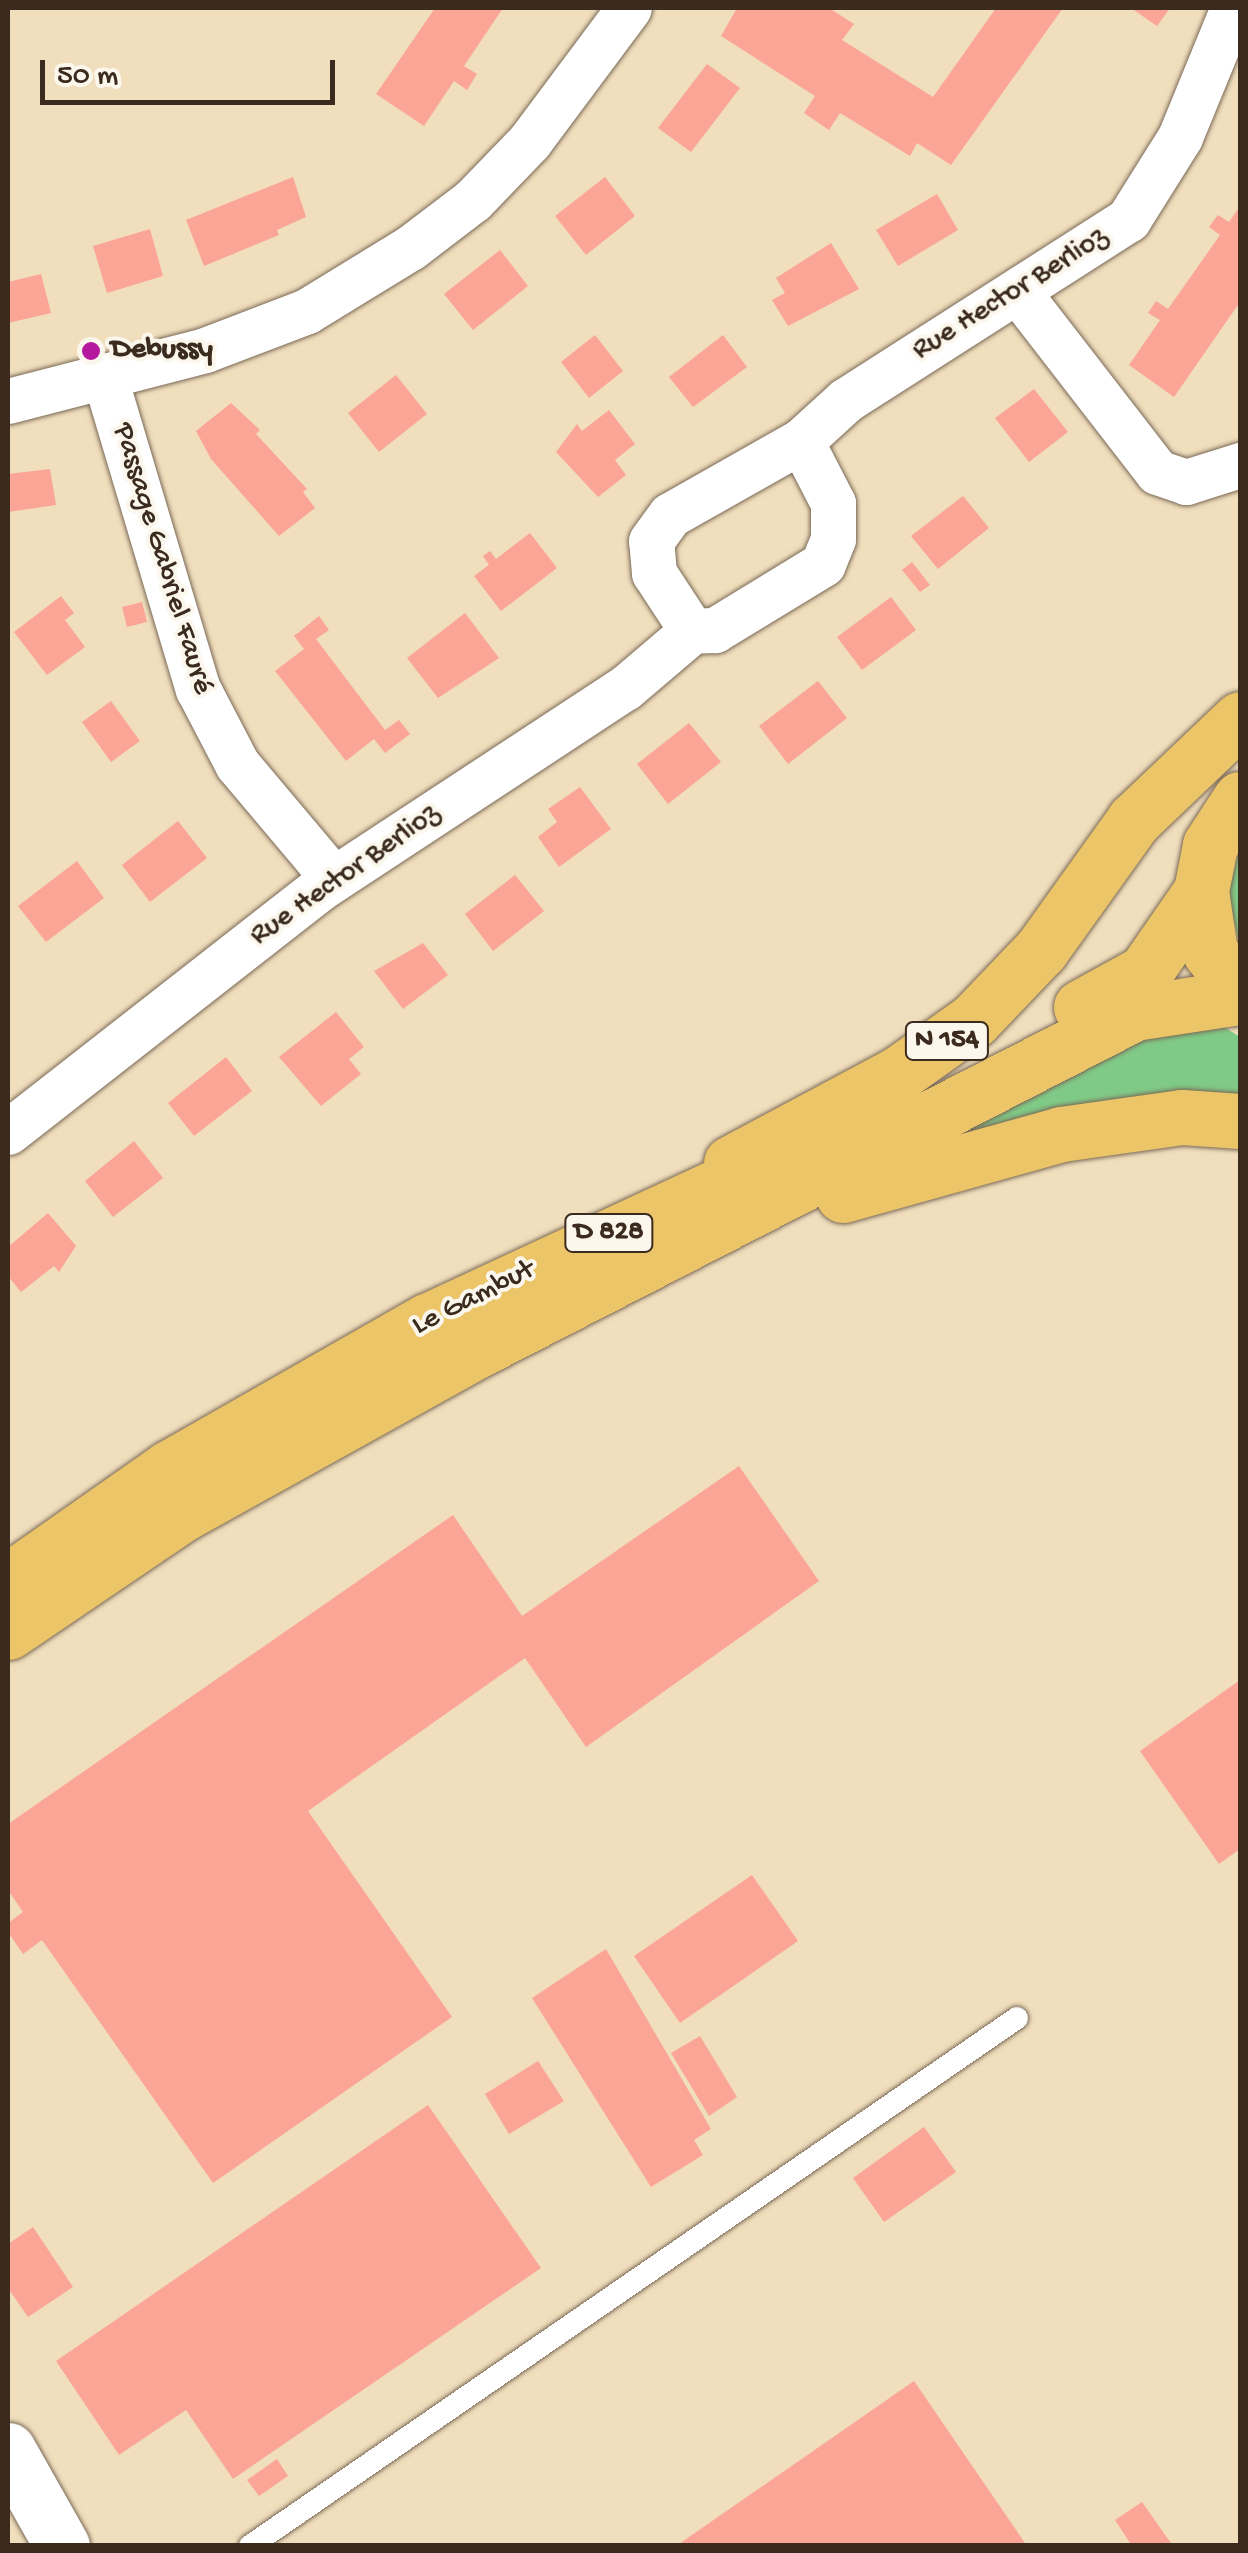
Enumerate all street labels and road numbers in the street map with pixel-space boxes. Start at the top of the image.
street label: Rue Hector Berlioz [906,220,1116,370]
street label: Passage Gabriel Fauré [103,419,219,699]
street label: Rue Hector Berlioz [244,797,448,955]
road number: N 154 [904,1018,990,1064]
road number: D 828 [564,1210,654,1256]
street label: Le Gambut [407,1253,541,1345]

